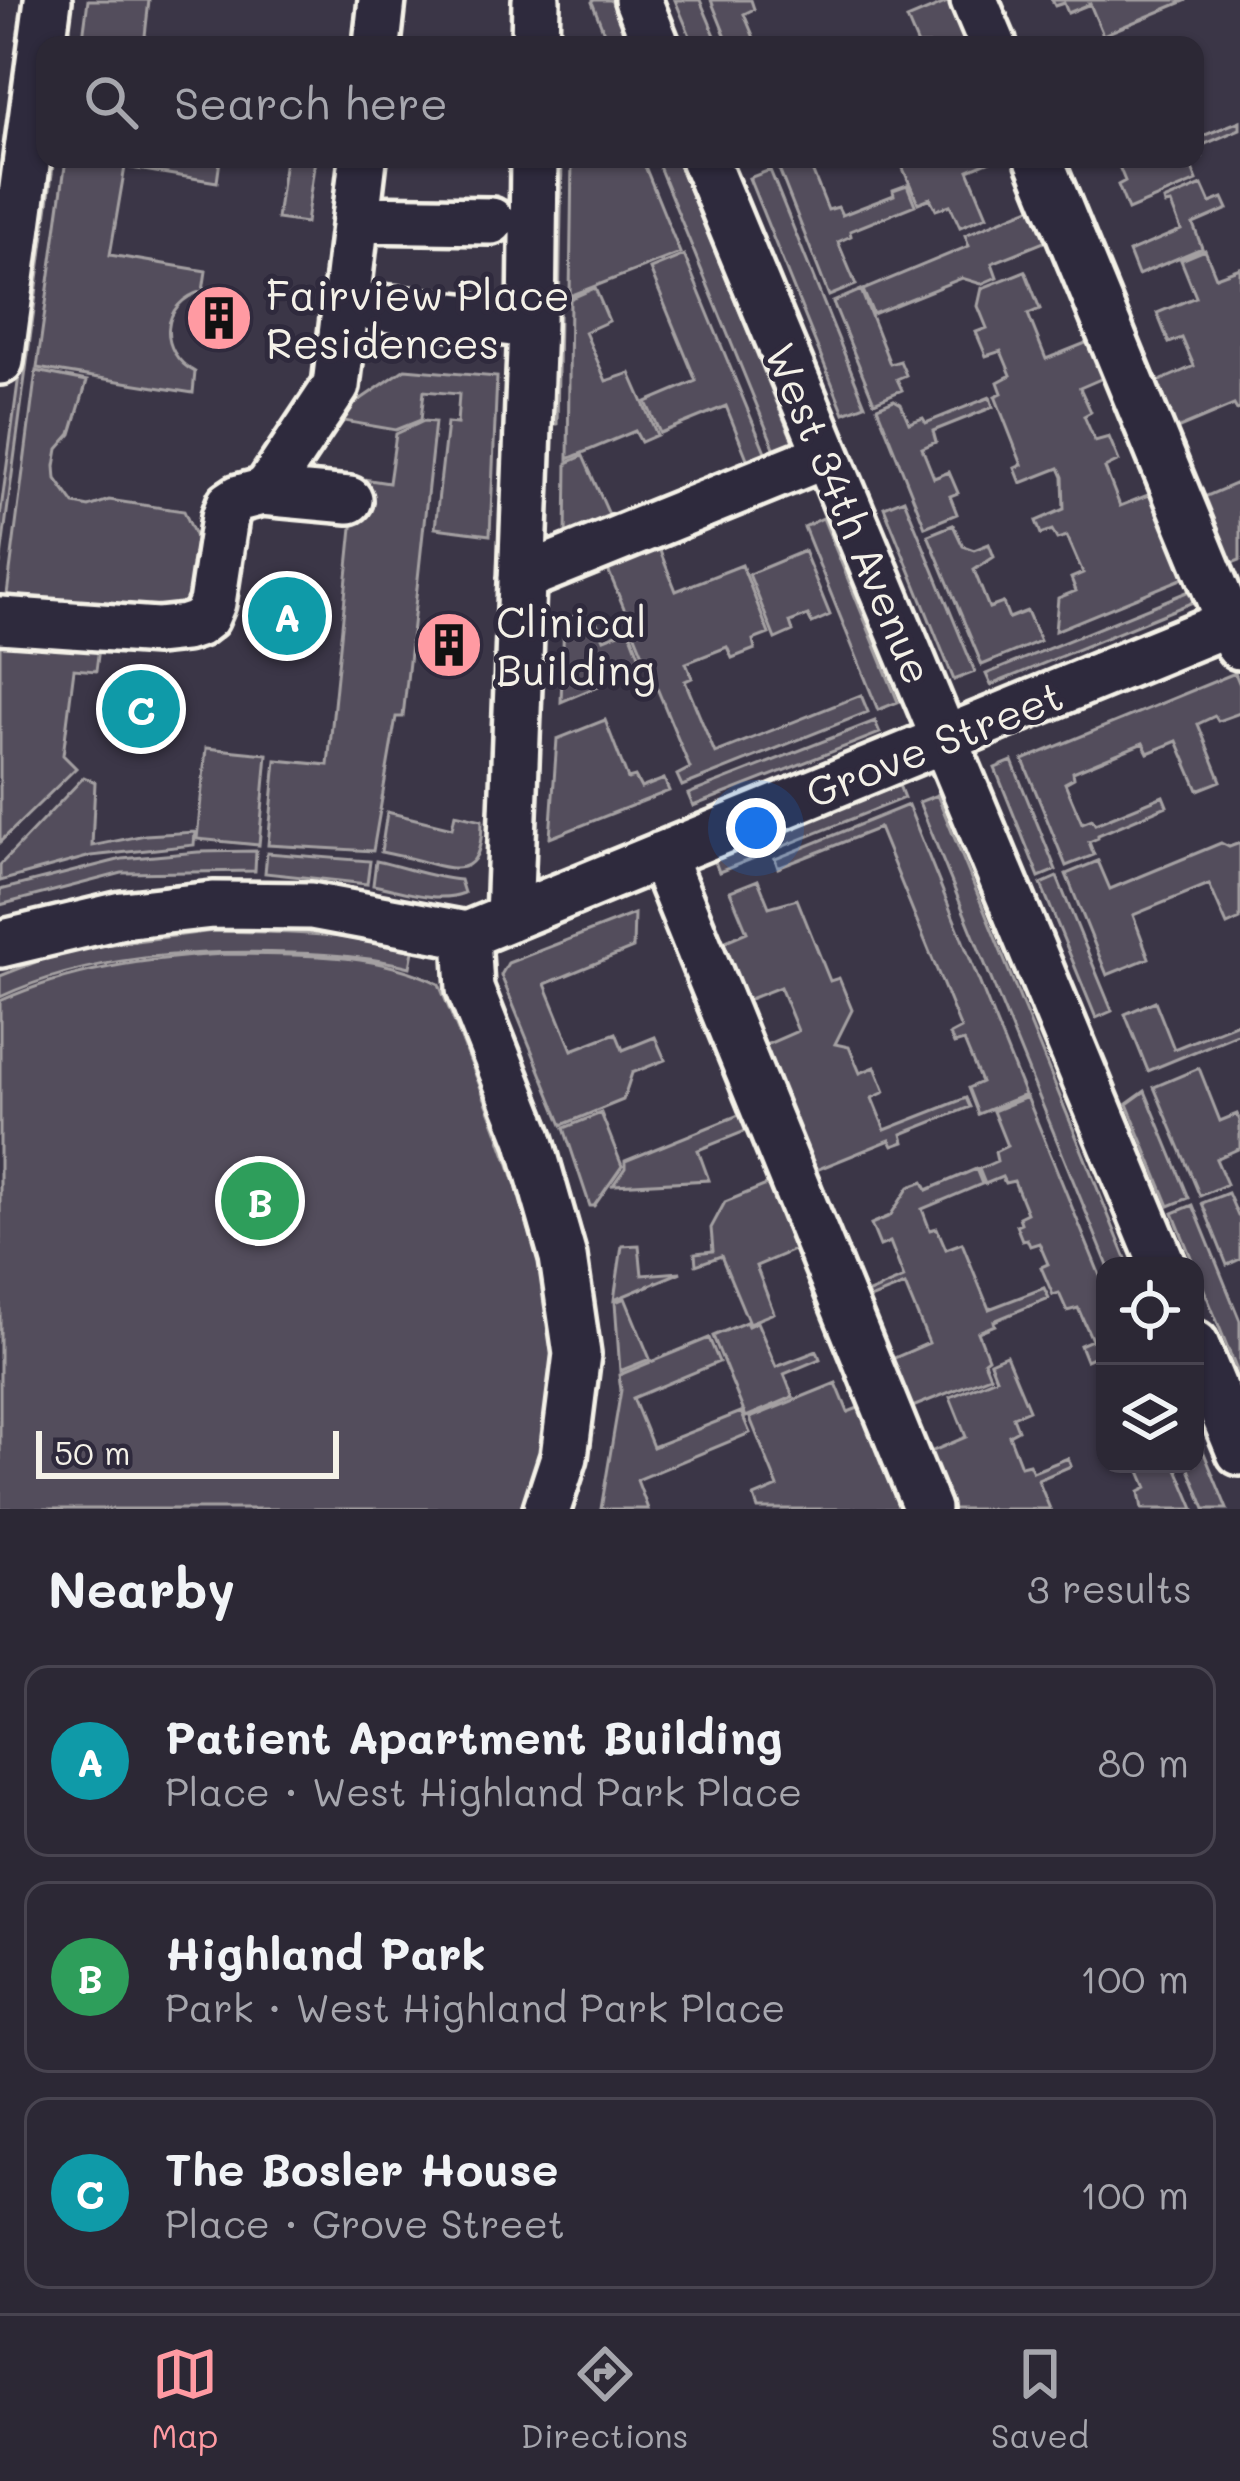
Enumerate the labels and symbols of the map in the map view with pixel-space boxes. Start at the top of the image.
place label: Fairview Place Residences [266,267,570,370]
building icon: Fairview Place Residences [184,283,254,353]
street label: West 34th Avenue [753,334,947,692]
pin: A [248,571,326,661]
place label: Clinical Building [496,594,656,697]
building icon: Clinical Building [414,610,484,680]
pin: C [102,664,180,754]
street label: Grove Street [797,666,1071,820]
your location [726,798,786,858]
pin: B [221,1156,299,1246]
scale bar [36,1425,339,1478]

